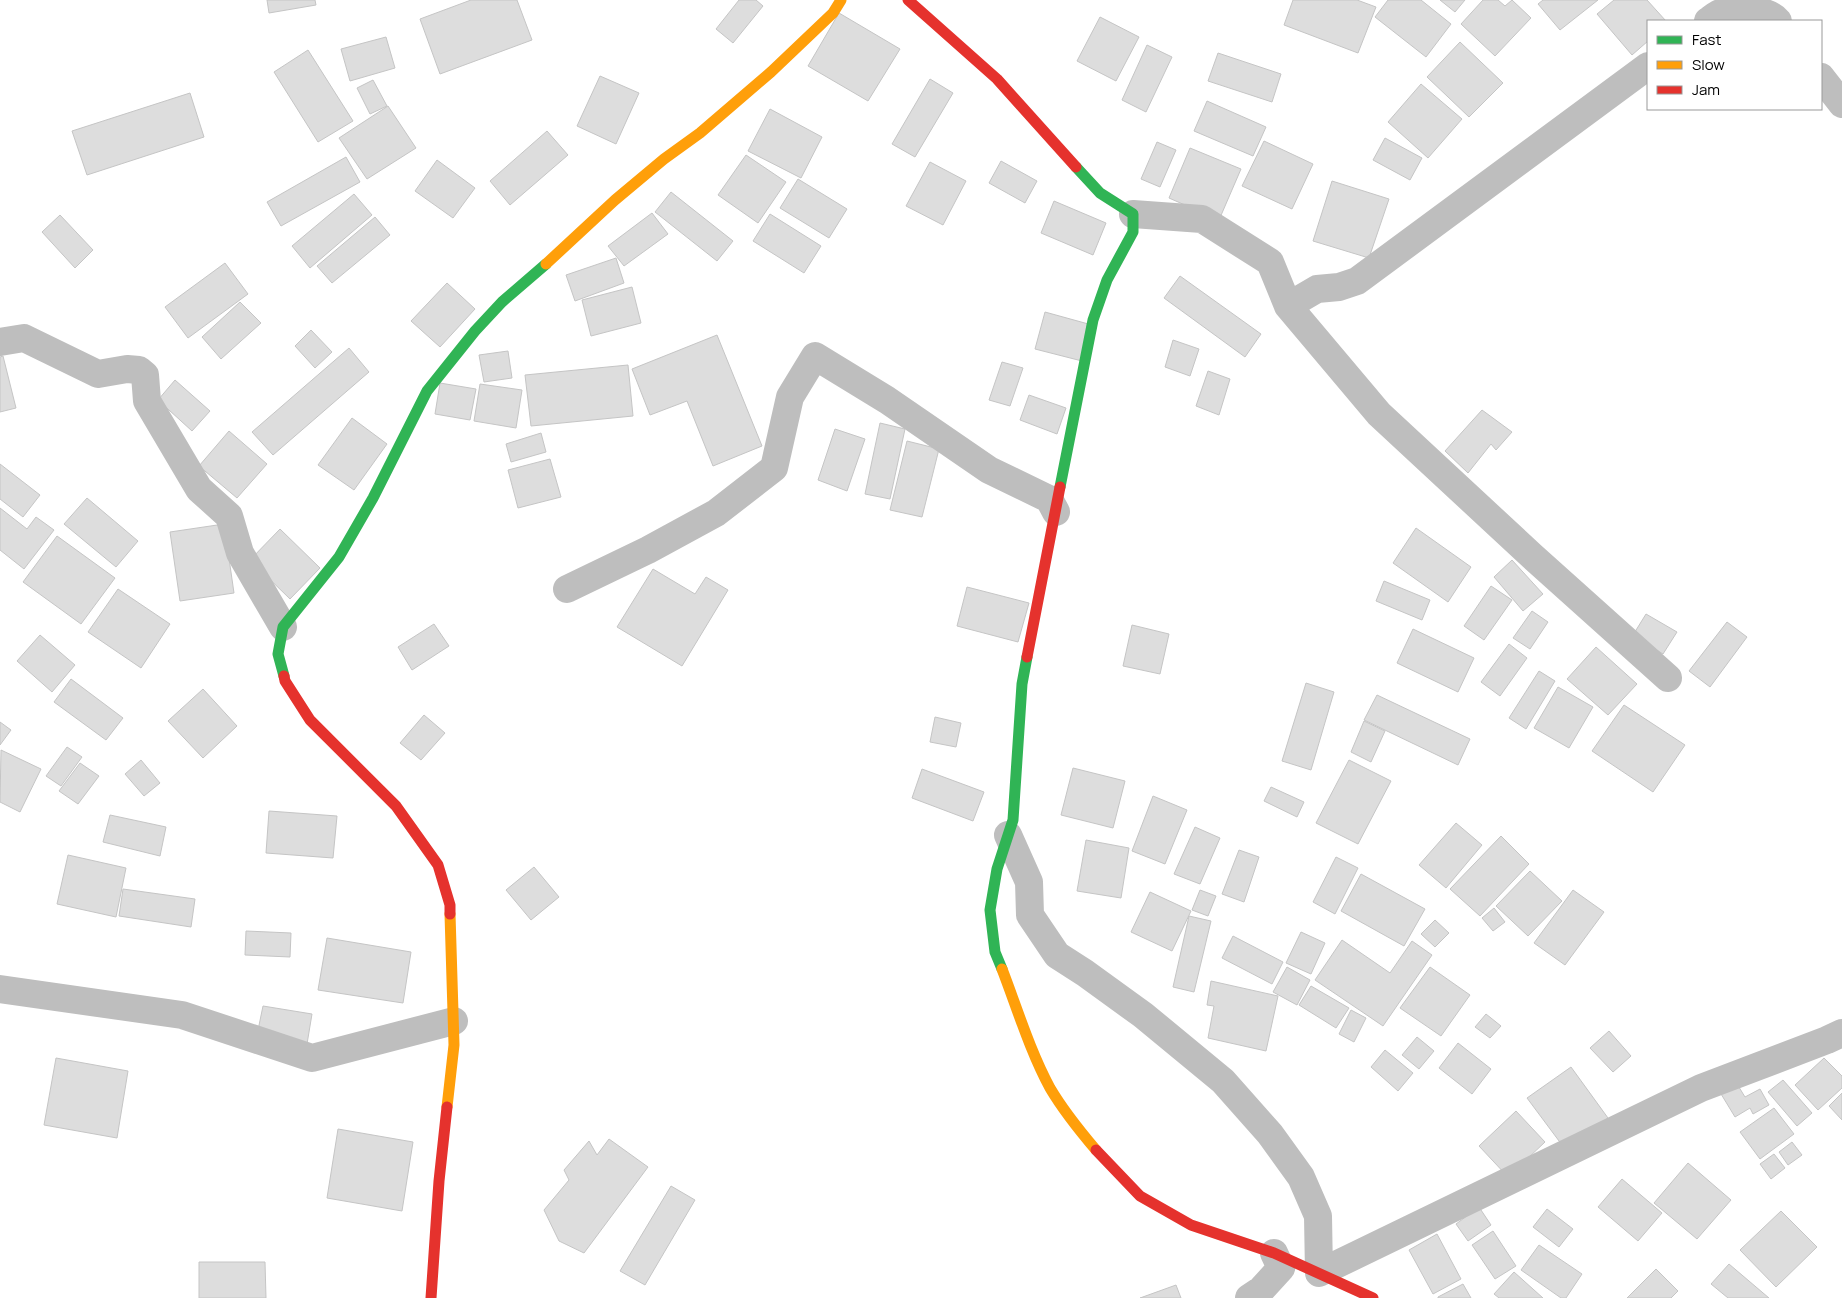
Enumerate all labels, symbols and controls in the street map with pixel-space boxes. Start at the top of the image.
legend [1647,20,1822,110]
text: Fast [1692,29,1721,50]
text: Slow [1692,54,1725,75]
text: Jam [1692,79,1720,100]

